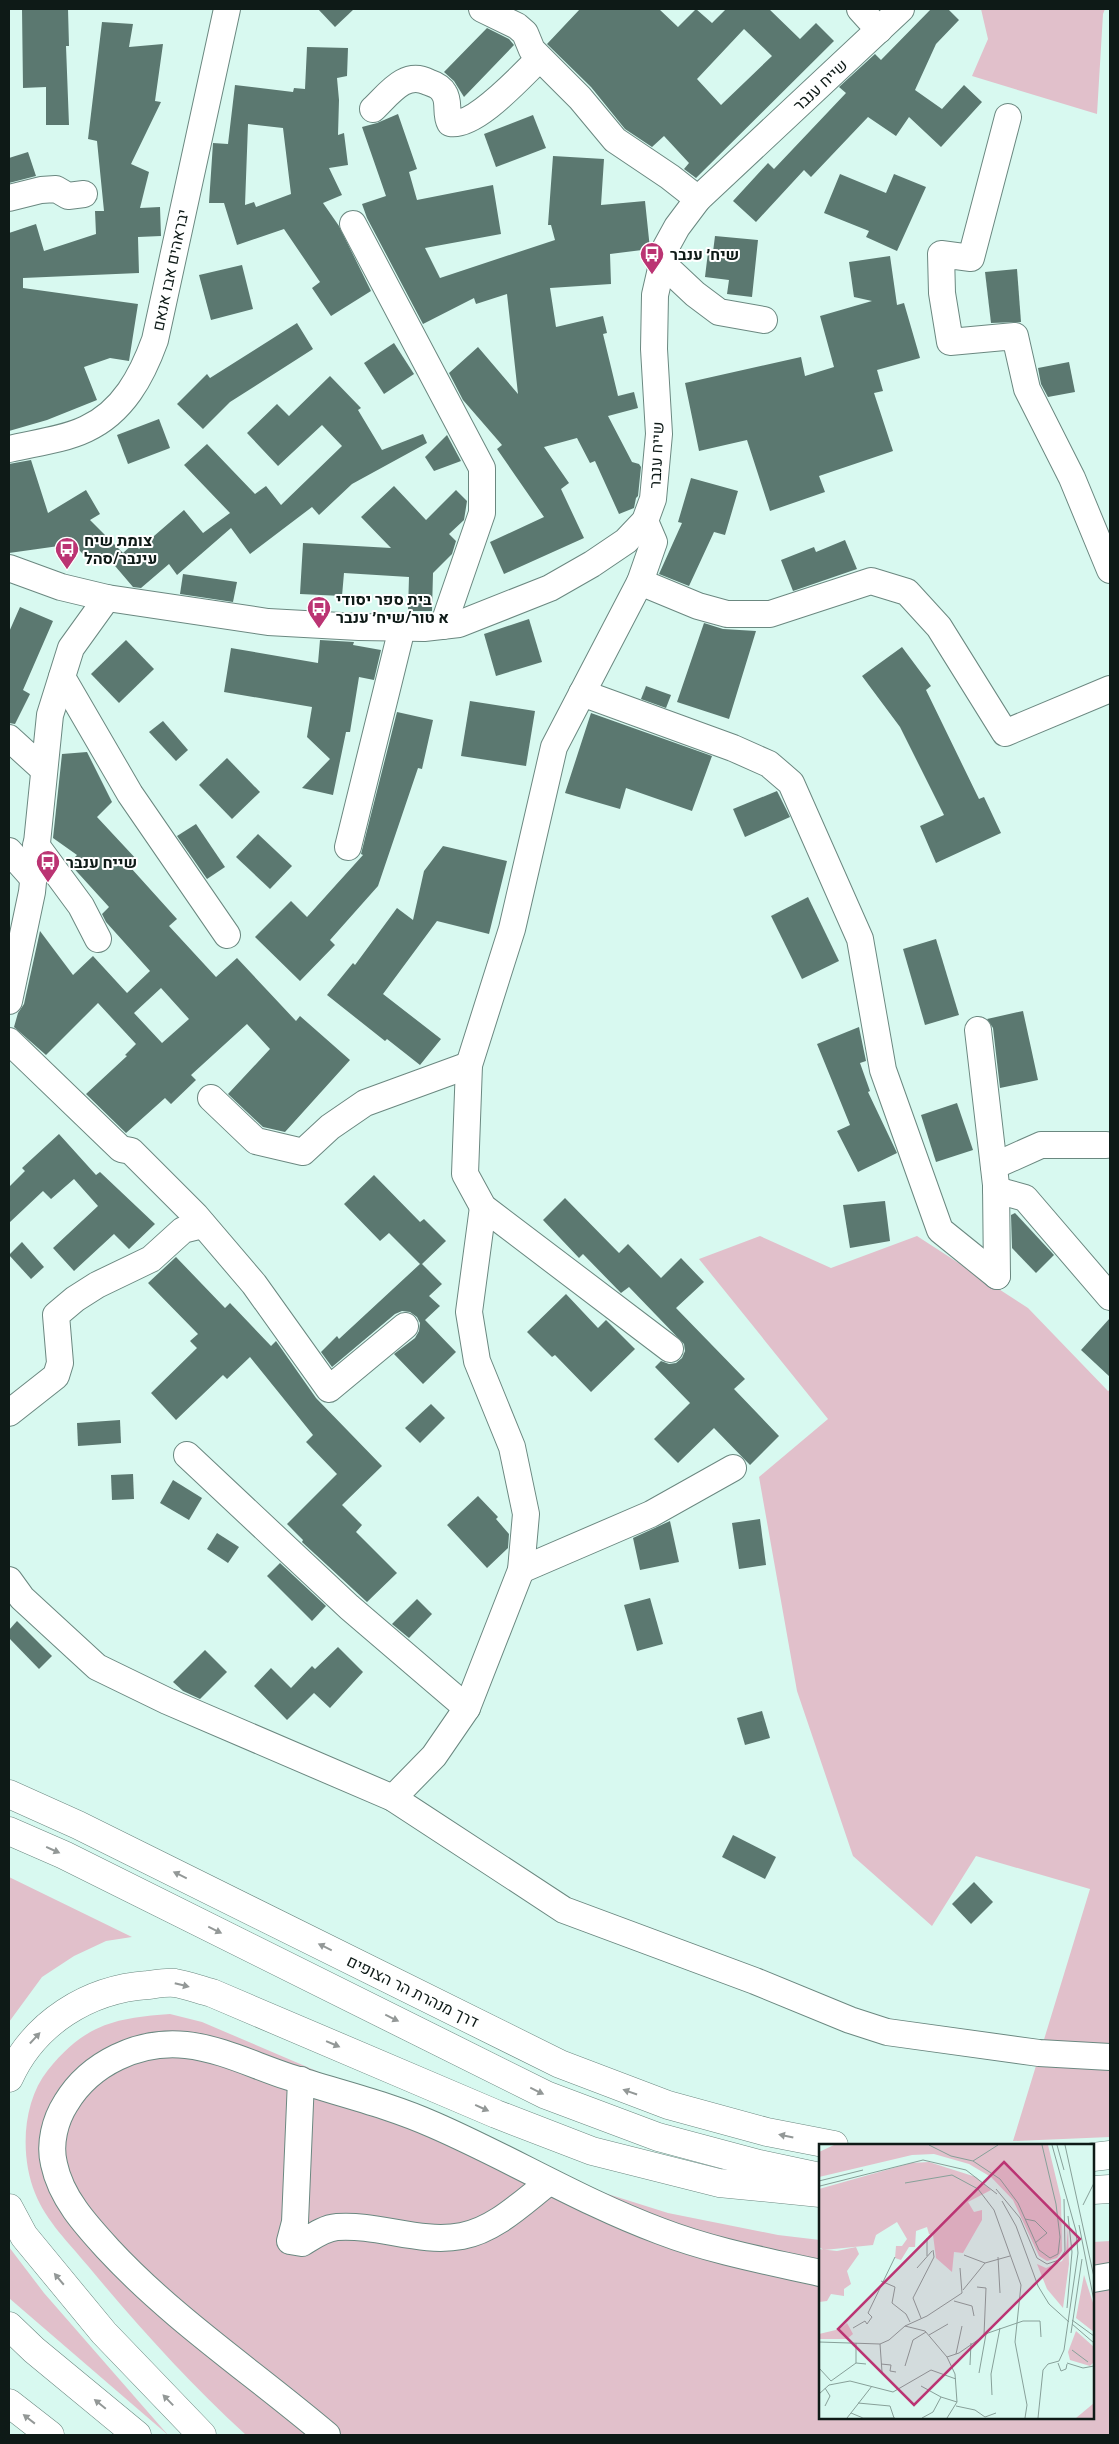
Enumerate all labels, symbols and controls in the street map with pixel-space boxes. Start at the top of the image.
street label: שייח ענבר [789,55,851,115]
street label: יבראהים אבו אנאם [148,208,193,332]
bus stop icon: שיח׳ ענבר [639,241,665,275]
place label: שיח׳ ענבר [670,245,739,264]
street label: שייח ענבר [645,421,668,489]
place label: צומת שיח עינבר/סהל [84,531,157,568]
bus stop icon: צומת שיח עינבר/סהל [54,536,80,570]
place label: בית ספר יסודי א טור/שיח׳ ענבר [336,590,449,627]
bus stop icon: בית ספר יסודי א טור/שיח׳ ענבר [306,595,332,629]
bus stop icon: שייח ענבר [35,849,61,883]
place label: שייח ענבר [66,853,137,872]
one-way arrow [46,1847,60,1855]
one-way arrow [173,1871,187,1879]
one-way arrow [208,1926,222,1934]
one-way arrow [318,1943,332,1951]
street label: דרך מנהרת הר הצופים [344,1951,482,2032]
one-way arrow [174,1981,189,1989]
one-way arrow [384,2014,399,2022]
one-way arrow [29,2033,41,2045]
one-way arrow [326,2040,340,2048]
one-way arrow [530,2087,544,2095]
one-way arrow [622,2088,637,2096]
one-way arrow [475,2104,489,2112]
one-way arrow [779,2132,794,2140]
inset map [819,2144,1094,2419]
one-way arrow [54,2273,65,2286]
one-way arrow [162,2395,174,2407]
one-way arrow [93,2399,106,2410]
one-way arrow [23,2414,36,2425]

